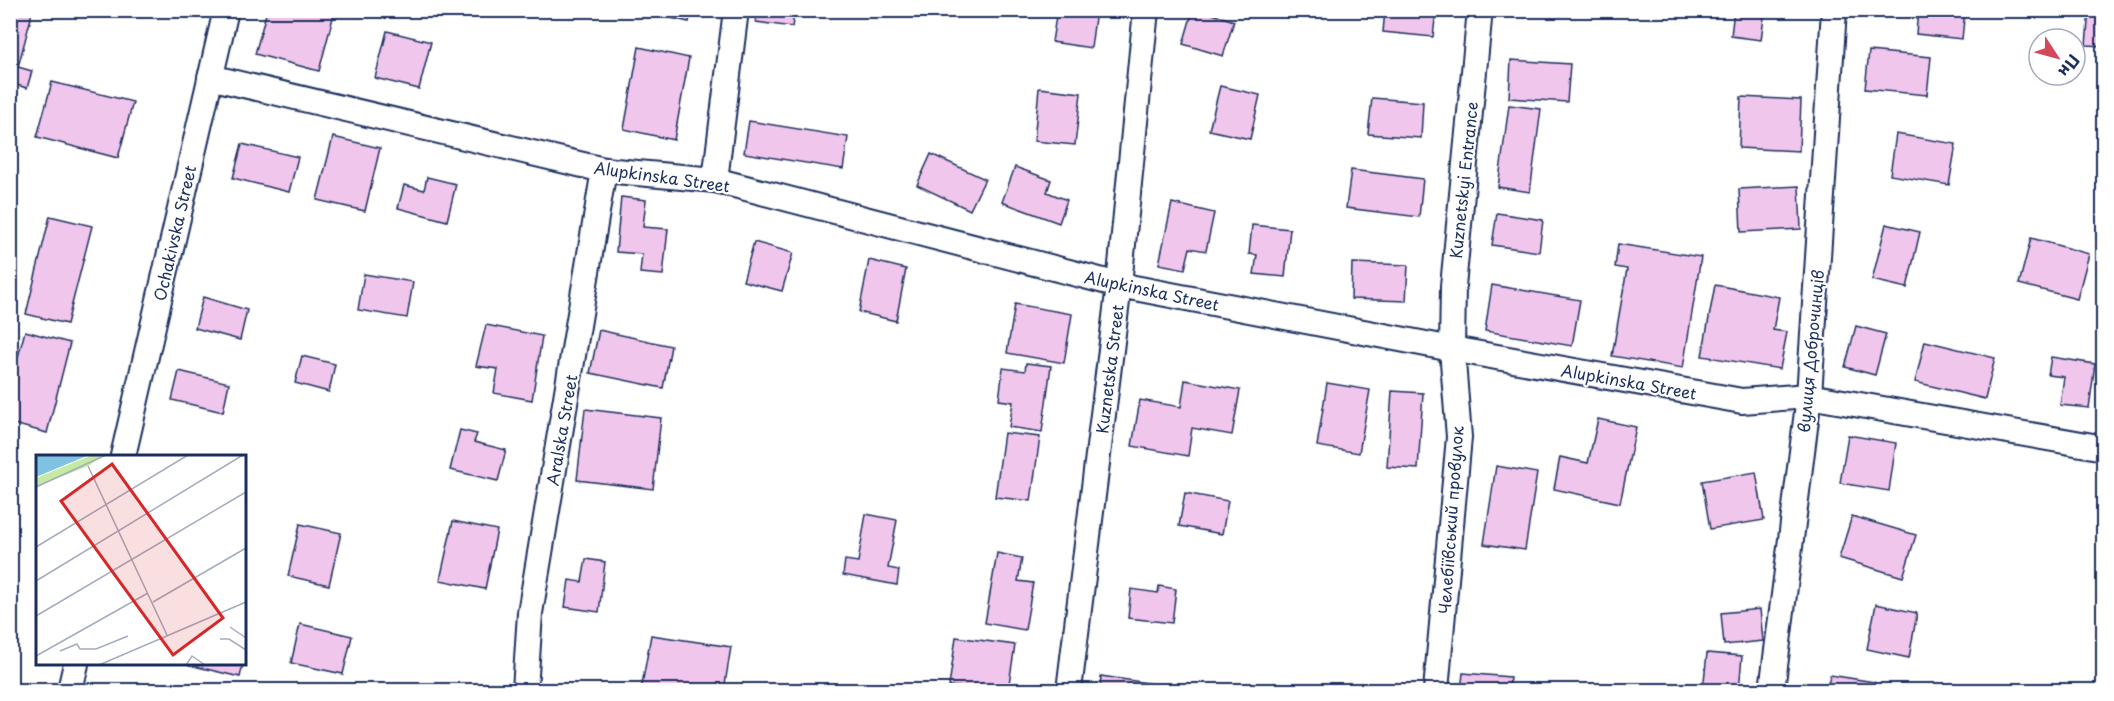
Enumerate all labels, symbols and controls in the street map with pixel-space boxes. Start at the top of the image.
north arrow [2027,27,2087,87]
text: Пн [2053,50,2086,83]
street label: Kuznetskyi Entrance [1443,100,1483,260]
street label: Alupkinska Street [593,155,731,197]
street label: Ochakivska Street [147,163,201,303]
street label: Alupkinska Street [1083,264,1221,316]
street label: вулиця Доброчинців [1791,269,1829,433]
street label: Kuznetska Street [1089,303,1129,435]
street label: Alupkinska Street [1560,357,1698,405]
street label: Aralska Street [539,373,583,487]
street label: Челебіївський провулок [1431,425,1469,615]
inset map [36,455,246,665]

